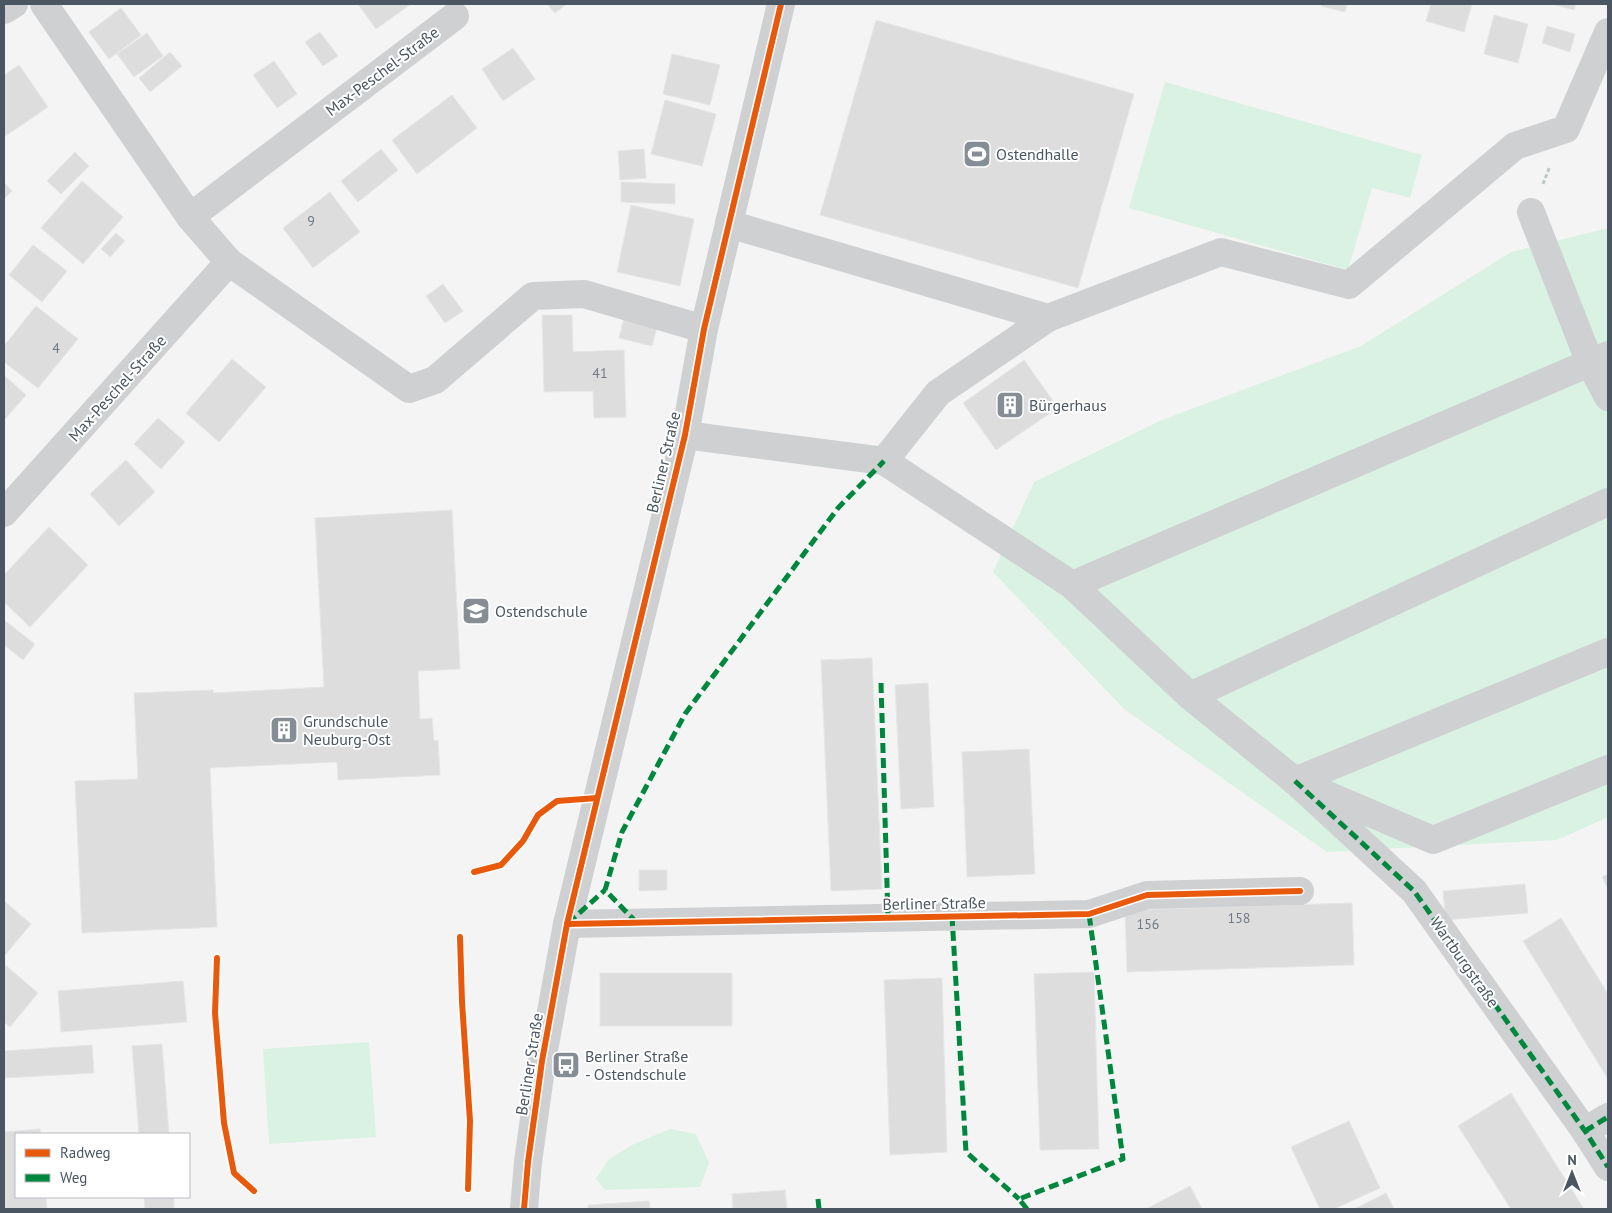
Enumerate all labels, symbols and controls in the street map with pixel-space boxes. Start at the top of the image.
street label: Max-Peschel-Straße [321,22,443,120]
sports icon: Ostendhalle [962,139,992,169]
place label: Ostendhalle [996,144,1079,164]
house number: 9 [307,212,315,230]
street label: Max-Peschel-Straße [64,331,170,445]
house number: 4 [52,339,60,357]
house number: 41 [592,364,608,382]
building icon: Bürgerhaus [995,390,1025,420]
place label: Bürgerhaus [1029,395,1107,415]
street label: Berliner Straße [642,409,684,515]
school or university icon: Ostendschule [461,596,491,626]
place label: Ostendschule [495,601,588,621]
place label: Grundschule Neuburg-Ost [303,711,391,749]
building icon: Grundschule Neuburg-Ost [269,715,299,745]
street label: Berliner Straße [882,892,986,914]
house number: 158 [1228,909,1250,927]
street label: Wartburgstraße [1426,913,1504,1011]
house number: 156 [1137,915,1159,933]
street label: Berliner Straße [511,1011,547,1117]
place label: Berliner Straße - Ostendschule [585,1046,688,1084]
bus stop icon: Berliner Straße - Ostendschule [551,1050,581,1080]
legend [15,1133,190,1198]
text: Radweg [60,1143,111,1162]
north arrow [1547,1148,1597,1198]
text: N [1567,1151,1577,1169]
text: Weg [60,1168,87,1187]

